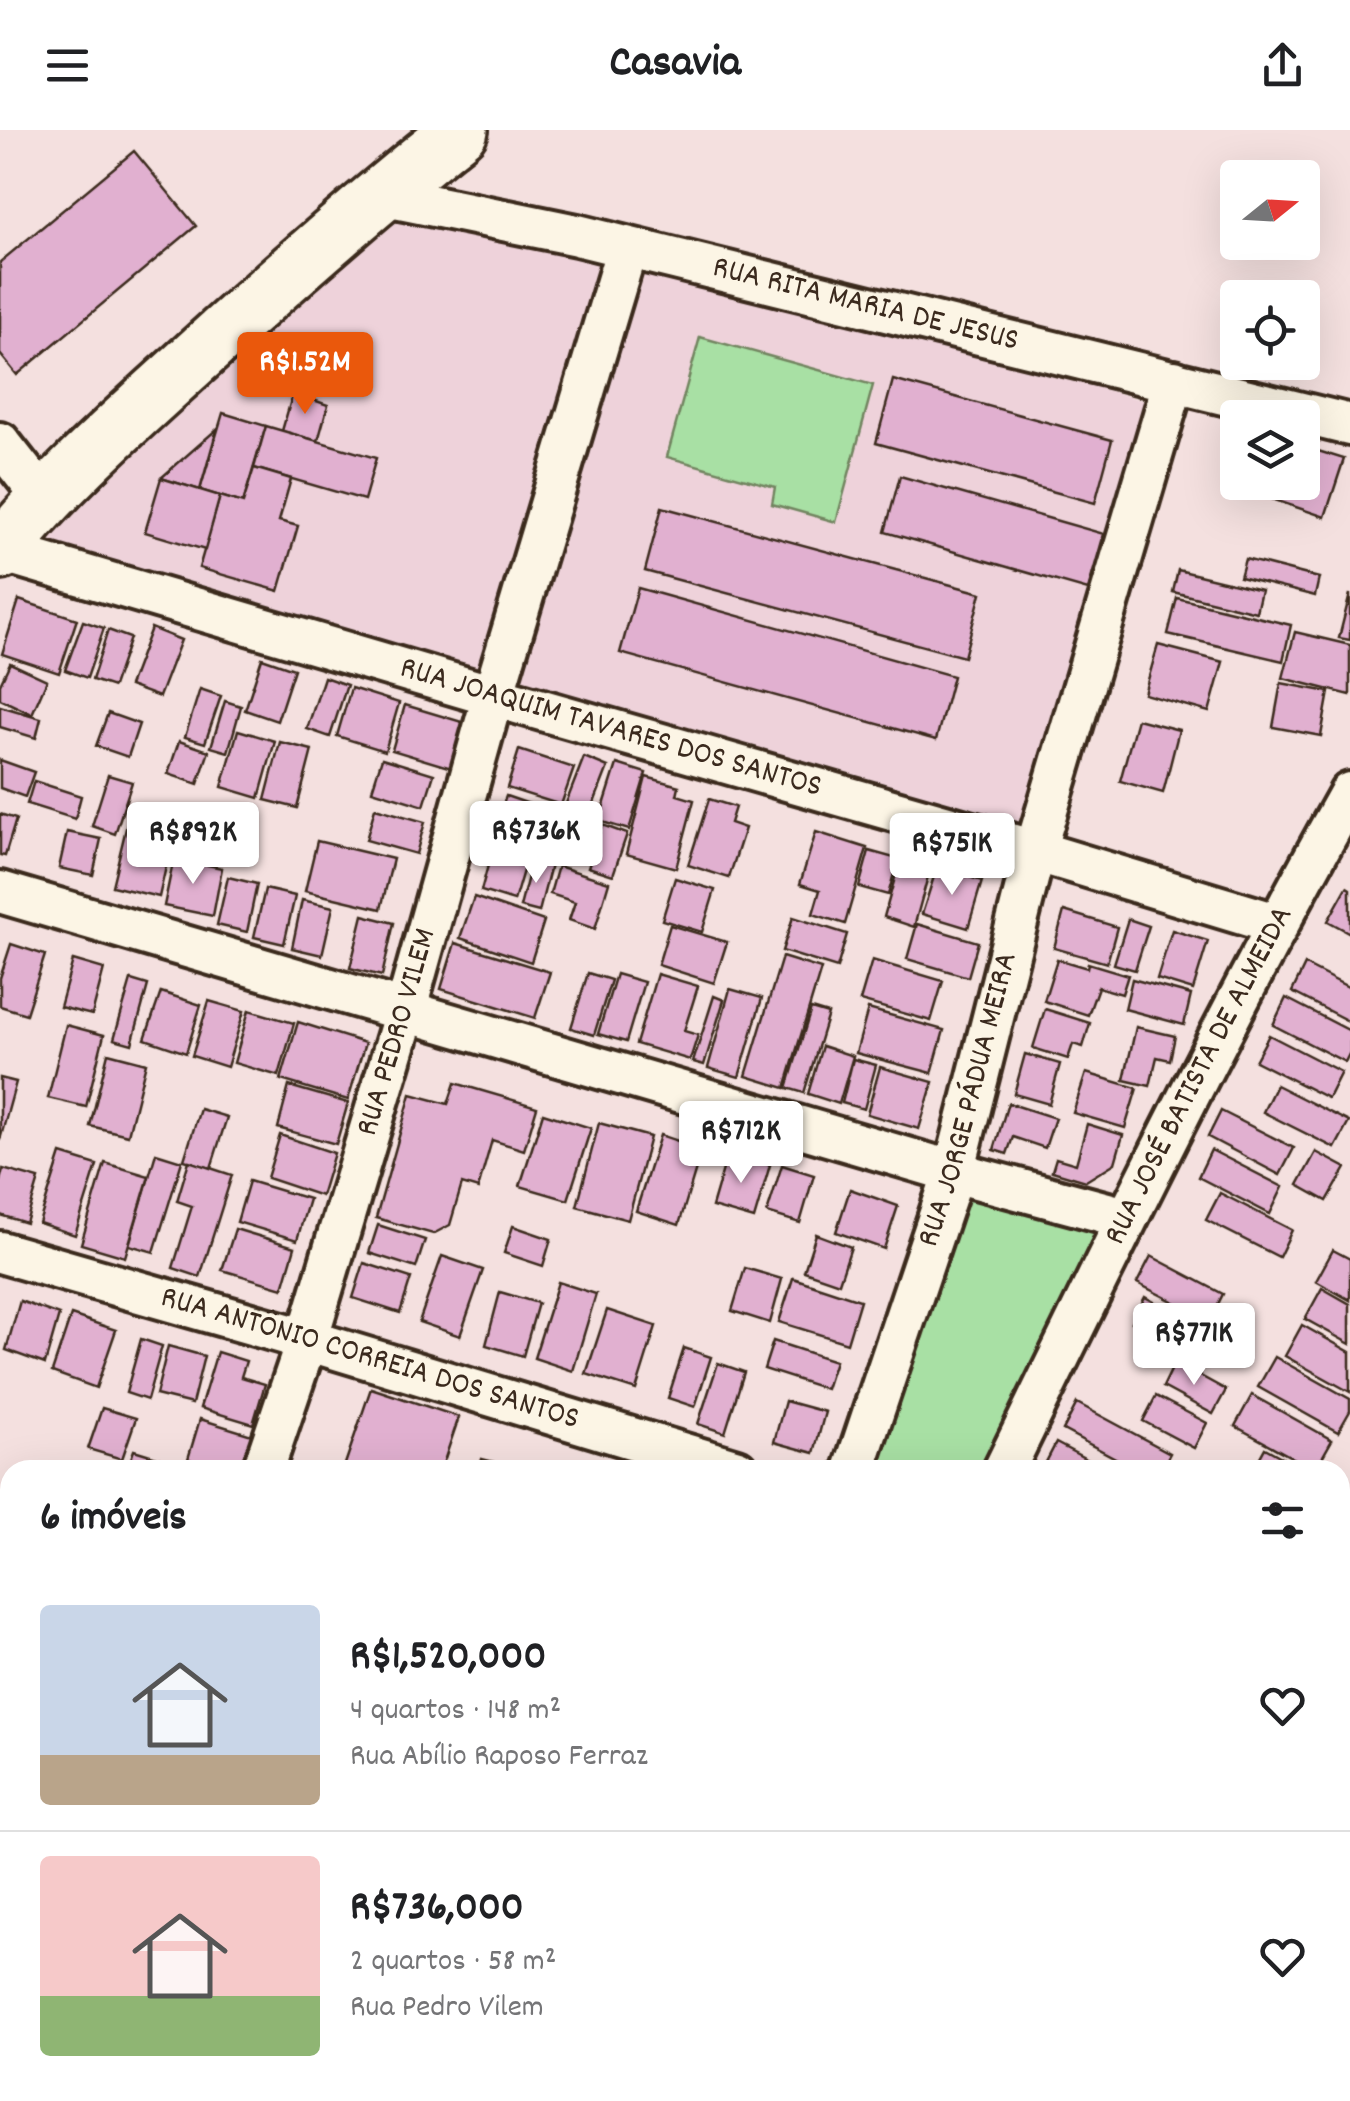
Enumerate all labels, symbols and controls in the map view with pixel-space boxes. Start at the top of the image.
text: Casavia [609,33,741,97]
icon: menu [40,38,95,93]
icon: share [1255,38,1310,93]
north arrow [1220,160,1320,260]
map controls [1220,160,1320,500]
street label: RUA RITA MARIA DE JESUS [708,246,1023,366]
button: locate [1220,280,1320,380]
pin: R$1.52M [213,332,397,417]
text: R$1.52M [259,341,351,387]
button: layers [1220,400,1320,500]
street label: RUA JOAQUIM TAVARES DOS SANTOS [394,647,827,812]
pin: R$736K [455,801,617,886]
pin: R$892K [112,802,274,887]
text: R$736K [492,810,580,856]
text: R$892K [149,811,237,857]
pin: R$751K [871,813,1033,898]
text: R$751K [912,822,992,868]
street label: RUA JOSÉ BATISTA DE ALMEIDA [1094,899,1306,1253]
street label: RUA PEDRO VILEM [346,923,450,1142]
street label: RUA JORGE PÁDUA MEIRA [907,948,1031,1253]
pin: R$712K [660,1101,822,1186]
text: R$712K [701,1110,781,1156]
street label: RUA ANTÔNIO CORREIA DOS SANTOS [155,1276,584,1444]
pin: R$771K [1113,1303,1275,1388]
text: R$771K [1155,1312,1233,1358]
text: 6 imóveis [40,1490,187,1550]
icon: filters [1255,1493,1310,1548]
text: R$1,520,000 [350,1629,546,1689]
icon: home [120,1645,240,1765]
icon: heart [1255,1678,1310,1733]
text: 4 quartos · 148 m² [350,1689,561,1735]
text: Rua Abílio Raposo Ferraz [350,1735,648,1781]
text: R$736,000 [350,1880,524,1940]
icon: home [120,1896,240,2016]
icon: heart [1255,1929,1310,1984]
text: 2 quartos · 58 m² [350,1940,556,1986]
text: Rua Pedro Vilem [350,1986,544,2032]

